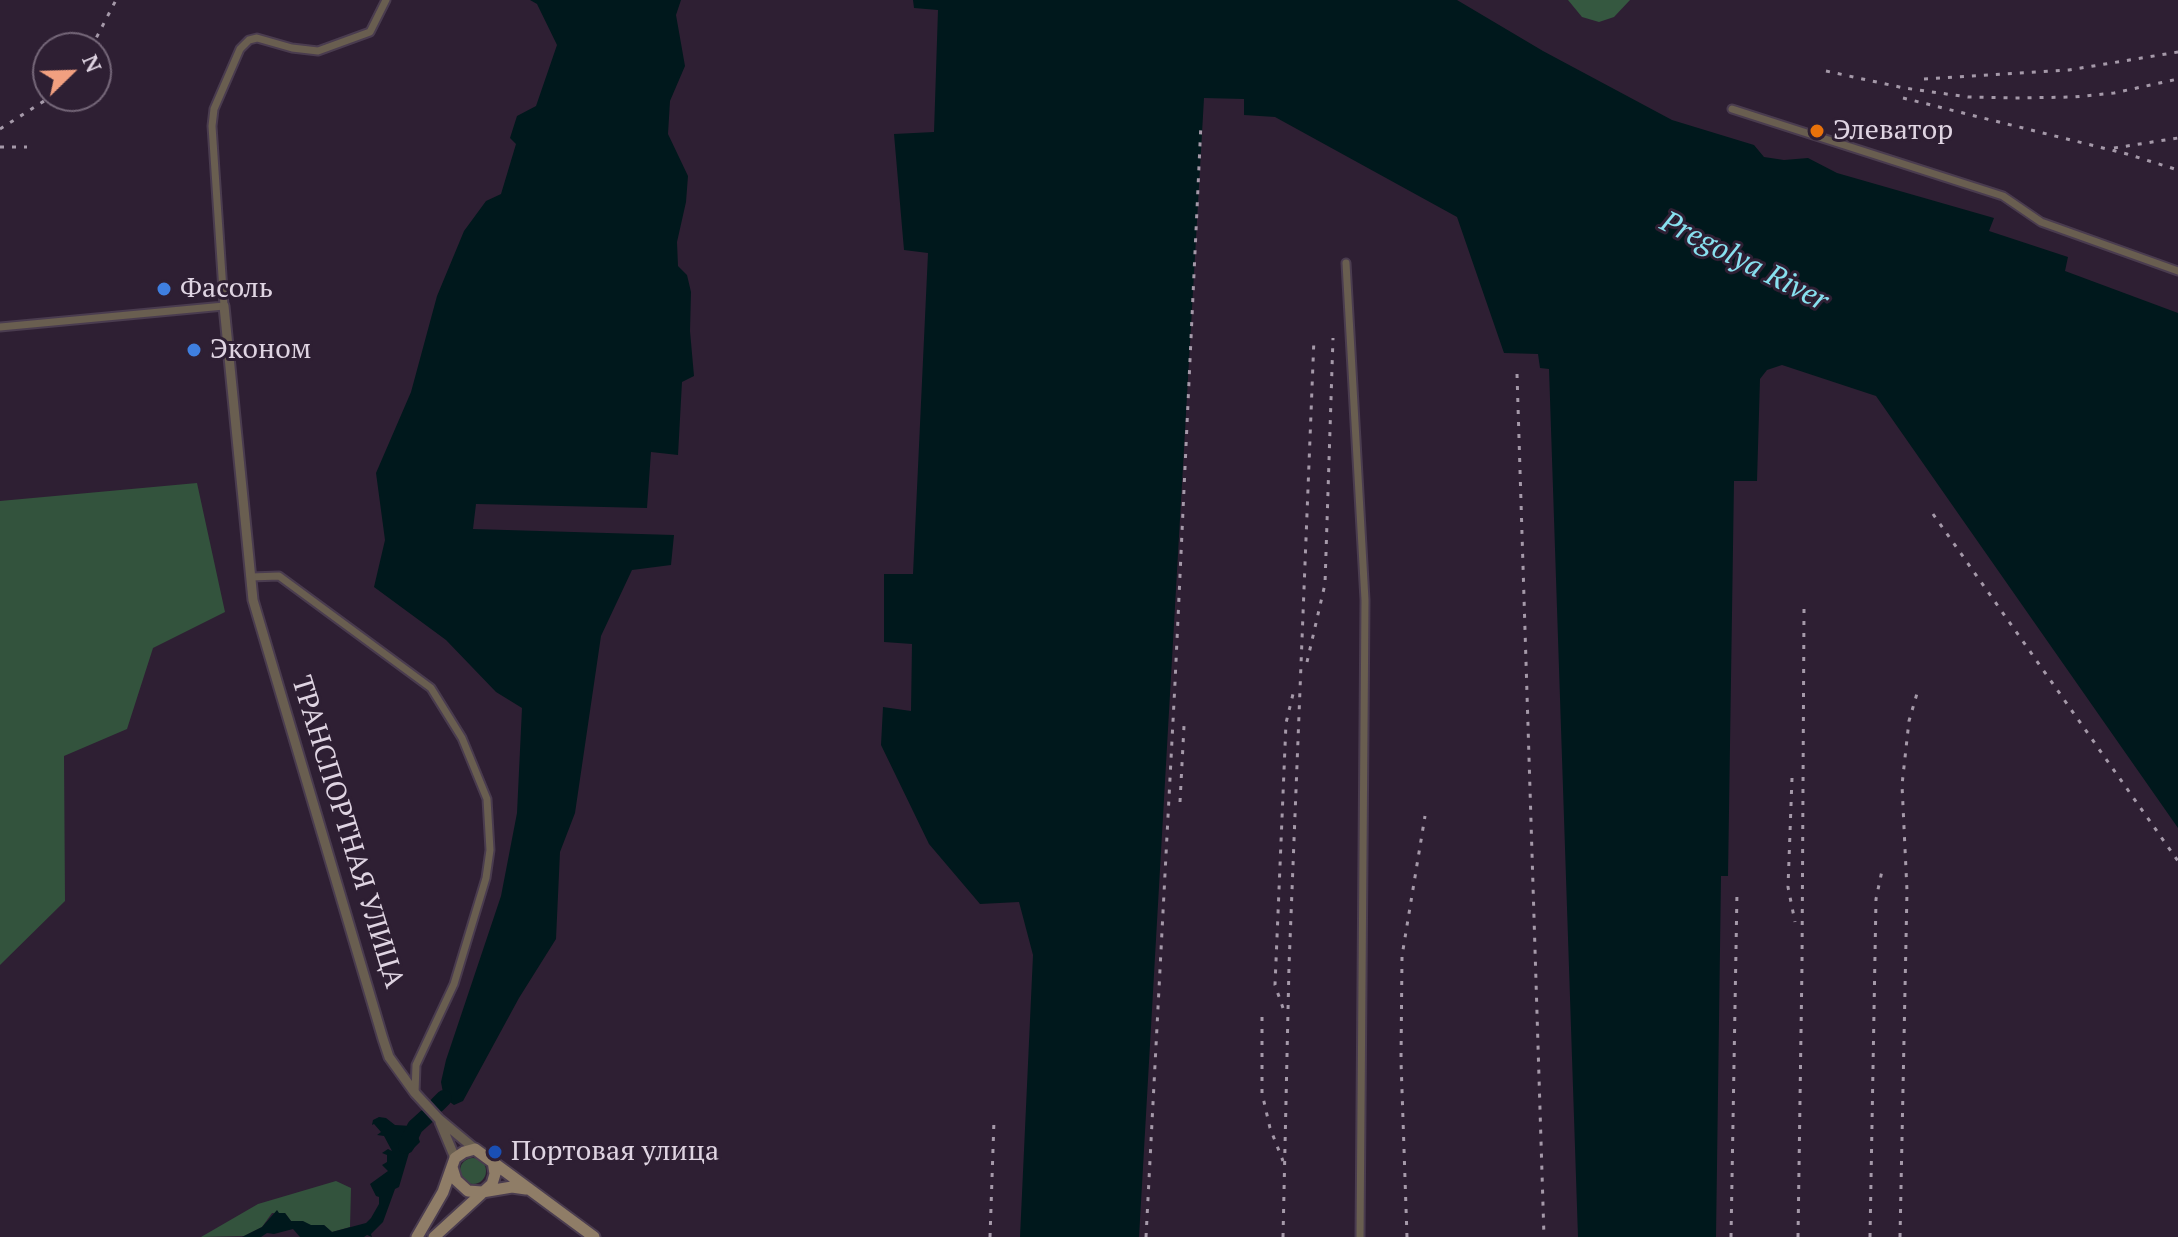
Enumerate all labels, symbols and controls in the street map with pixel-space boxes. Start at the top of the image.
north arrow [32,32,112,112]
text: N [76,50,109,77]
place label: Элеватор [1833,114,1953,148]
marker: Элеватор [1808,122,1826,140]
water label: Pregolya River [1654,204,1834,320]
place label: Фасоль [180,272,273,306]
marker: Фасоль [155,280,173,298]
place label: Эконом [210,333,311,367]
marker: Эконом [185,341,203,359]
street label: ТРАНСПОРТНАЯ УЛИЦА [283,672,411,992]
place label: Портовая улица [511,1135,719,1169]
marker: Портовая улица [486,1143,504,1161]

